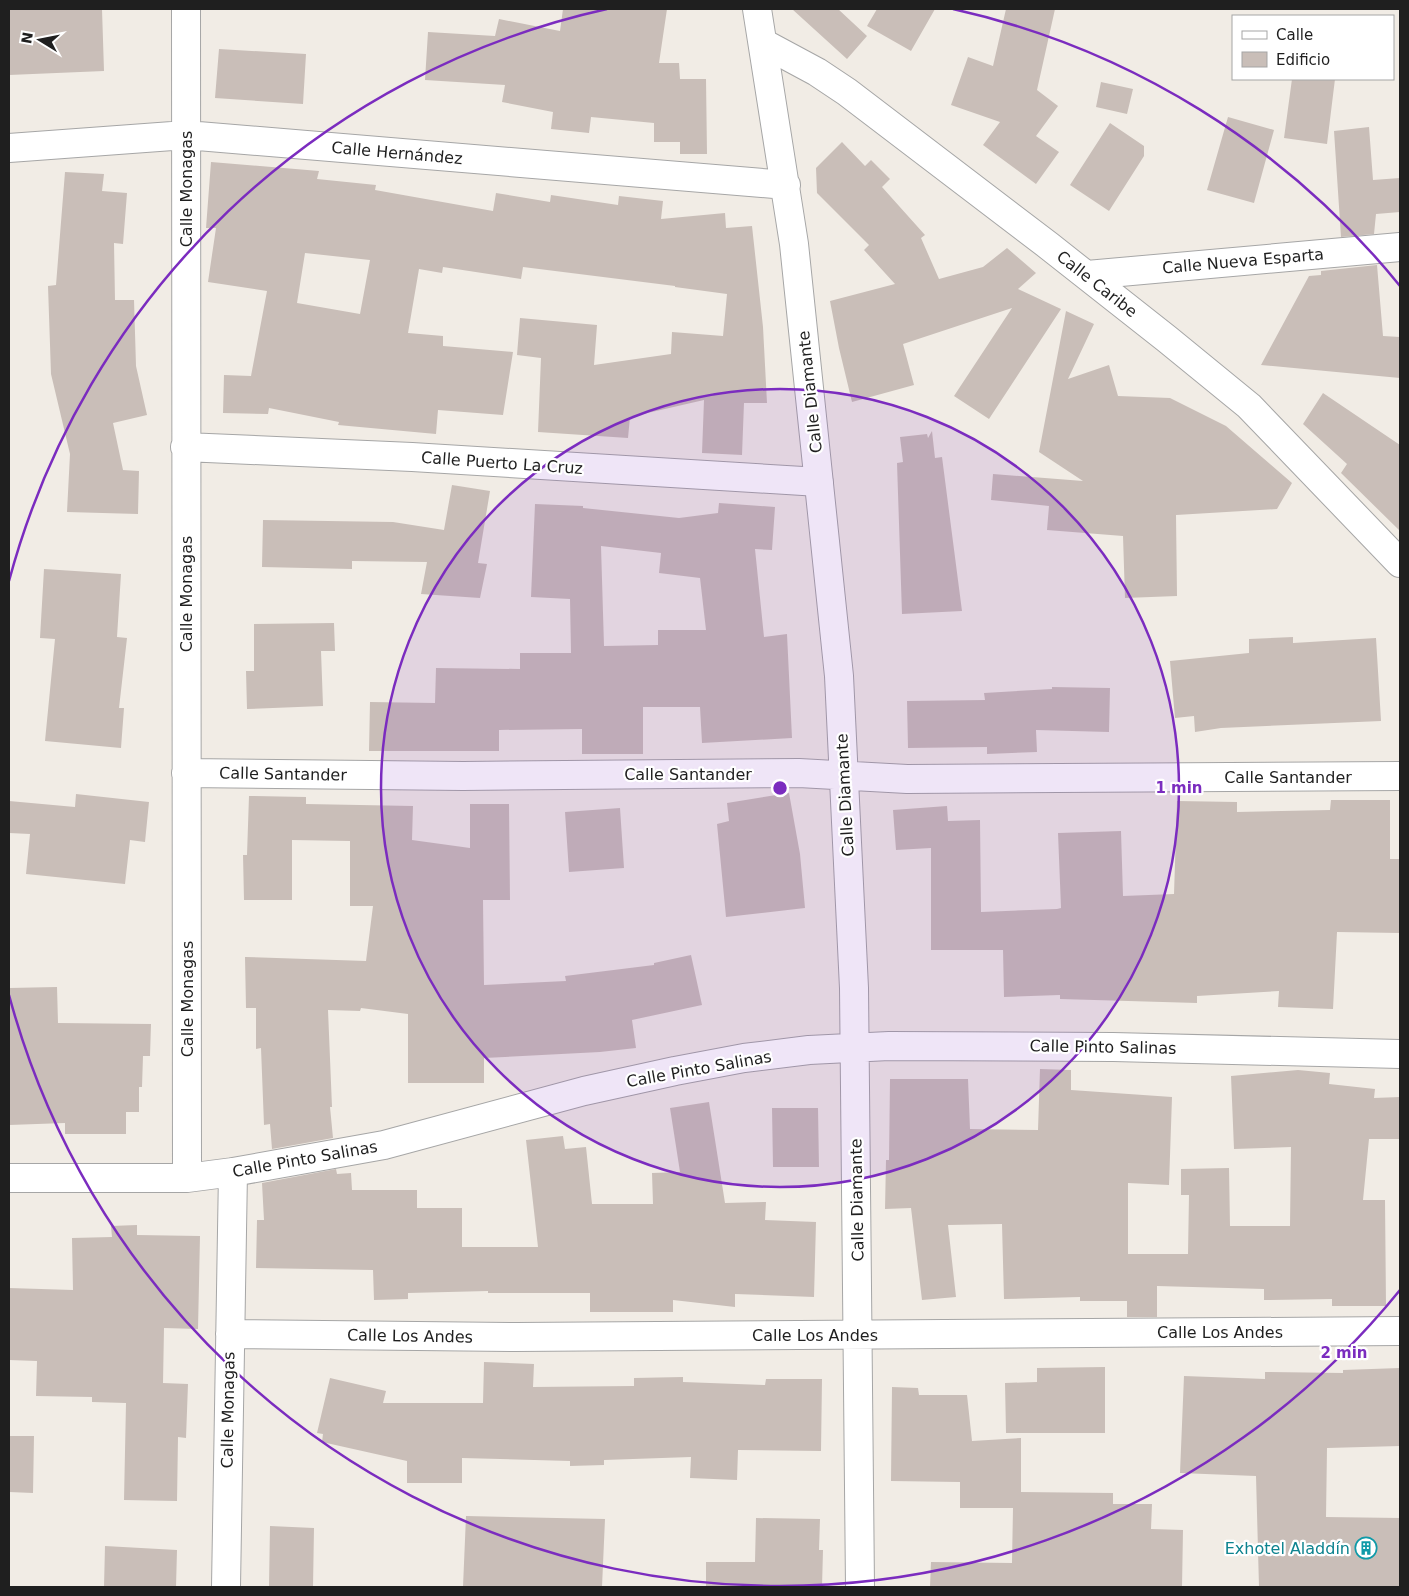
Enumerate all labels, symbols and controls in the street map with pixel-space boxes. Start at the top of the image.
north arrow [15,15,65,65]
legend [1232,15,1394,80]
text: Calle [1276,26,1313,44]
text: N [18,31,36,45]
text: Edificio [1276,51,1330,69]
street label: Calle Monagas [177,131,196,247]
street label: Calle Hernández [331,138,463,168]
street label: Calle Nueva Esparta [1161,244,1325,278]
street label: Calle Caribe [1053,247,1141,321]
street label: Calle Diamante [794,330,826,454]
street label: Calle Puerto La Cruz [421,448,583,478]
street label: Calle Monagas [177,536,196,652]
street label: Calle Diamante [832,733,858,857]
street label: Calle Santander [219,763,347,785]
street label: Calle Santander [624,765,752,784]
street label: Calle Santander [1224,768,1352,787]
centre of rings [771,779,789,797]
text: 1 min [1155,779,1203,797]
street label: Calle Monagas [178,941,197,1057]
street label: Calle Pinto Salinas [1029,1036,1177,1058]
street label: Calle Pinto Salinas [625,1047,773,1091]
street label: Calle Pinto Salinas [231,1137,379,1181]
street label: Calle Diamante [846,1138,868,1262]
street label: Calle Los Andes [1157,1323,1283,1342]
street label: Calle Los Andes [347,1325,473,1347]
street label: Calle Los Andes [752,1326,878,1345]
text: 2 min [1320,1344,1368,1362]
street label: Calle Monagas [217,1352,239,1468]
building icon: Exhotel Aladdín [1354,1536,1378,1560]
place label: Exhotel Aladdín [1225,1539,1350,1558]

